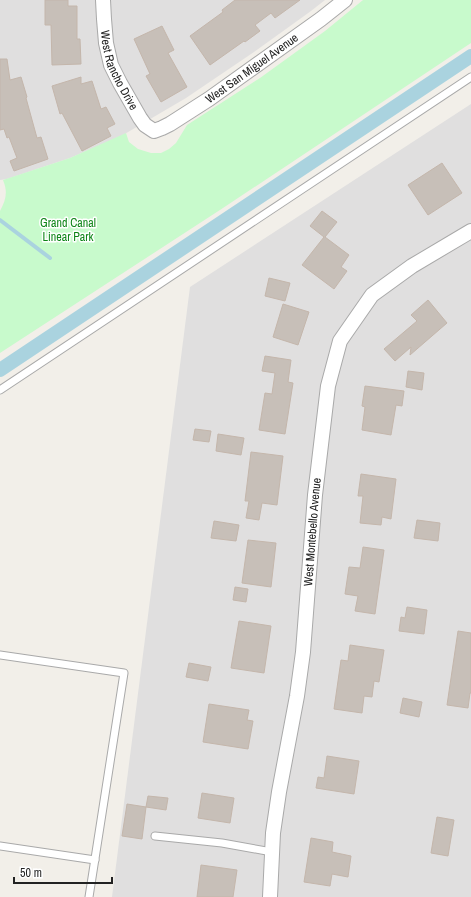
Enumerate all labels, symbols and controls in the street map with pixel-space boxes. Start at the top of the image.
street label: West Rancho Drive [97,30,142,113]
street label: West San Miguel Avenue [202,30,301,107]
park label: Grand Canal Linear Park [40,215,96,245]
street label: West Montebello Avenue [300,477,325,587]
scale bar [14,859,112,885]
text: 50 m [20,865,42,881]

